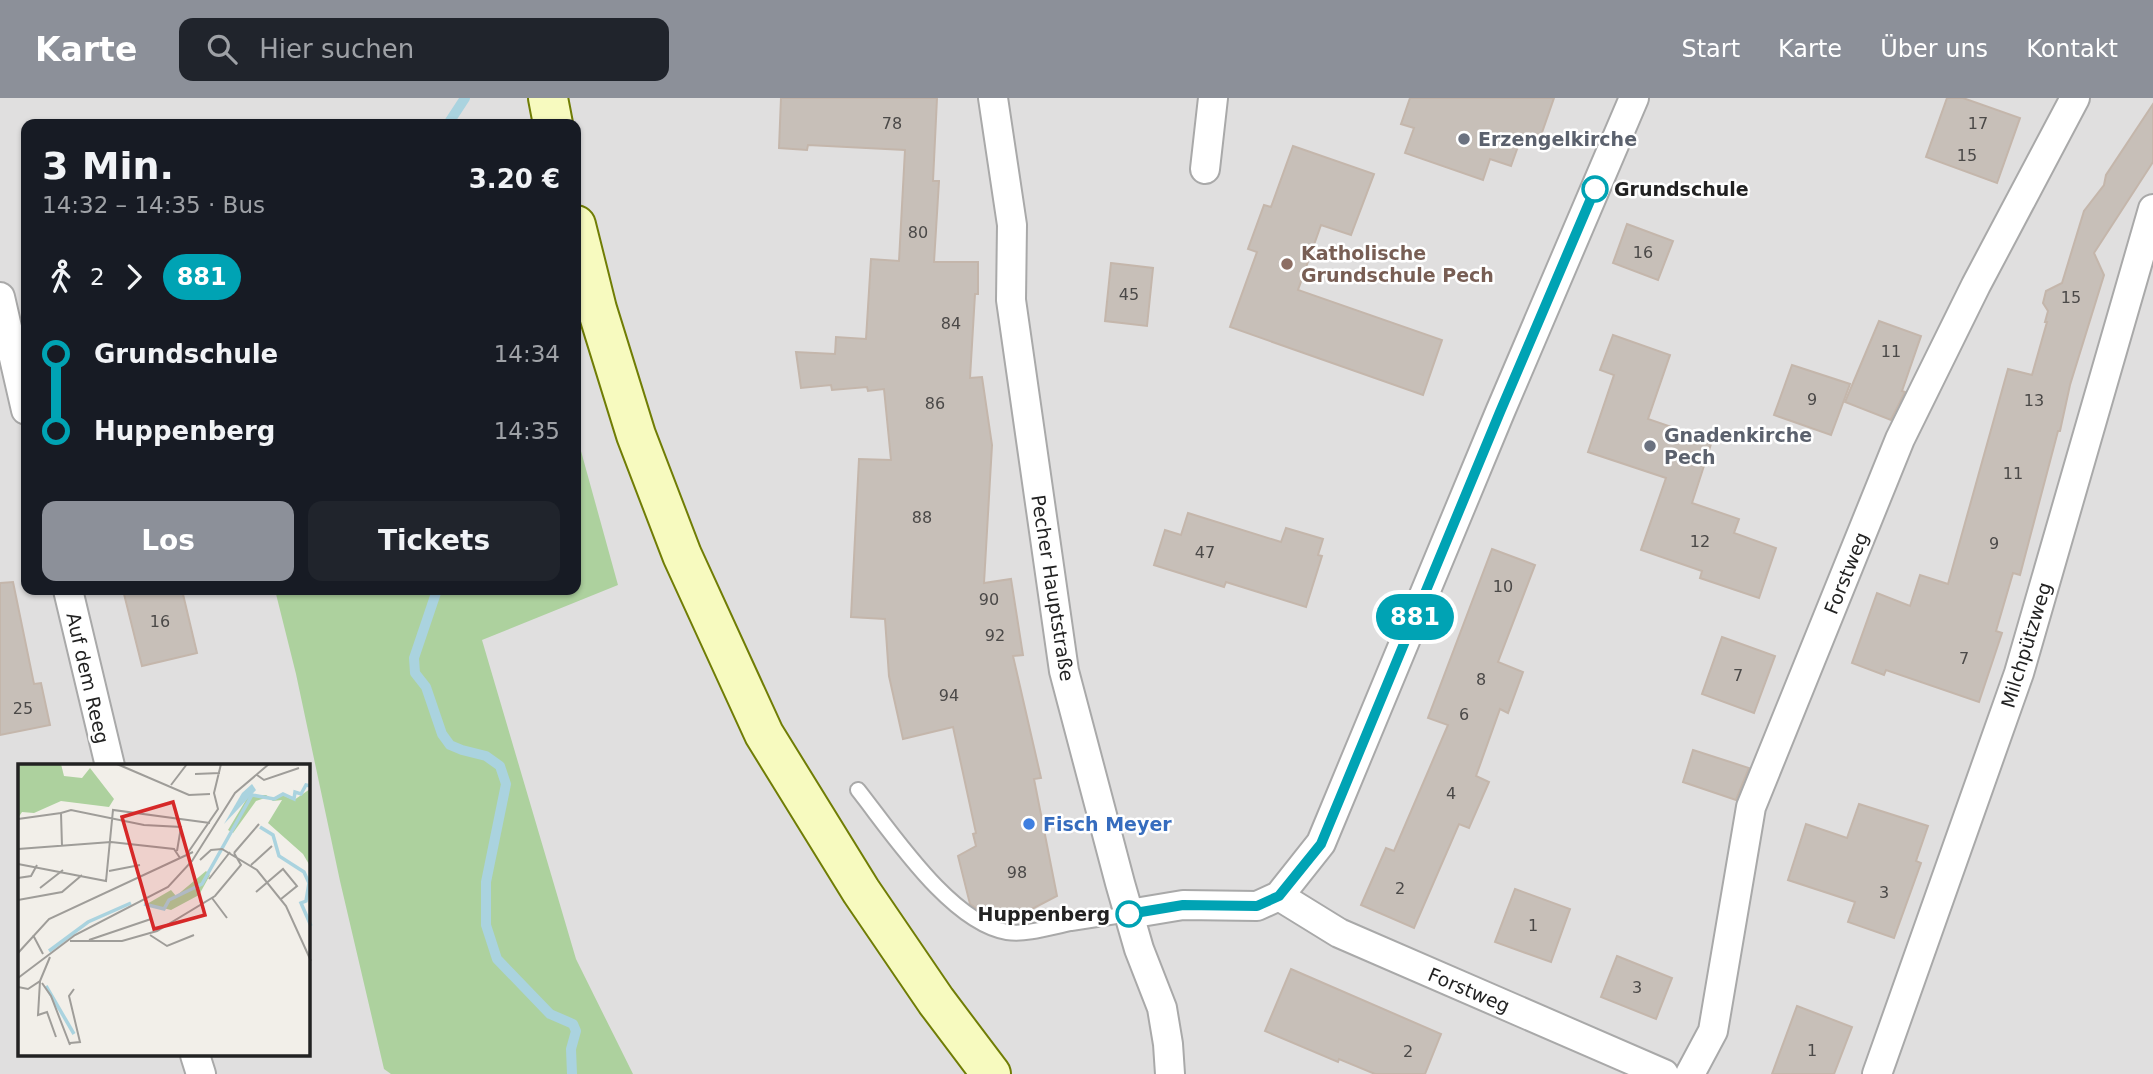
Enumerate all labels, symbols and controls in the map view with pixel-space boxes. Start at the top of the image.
search box [179,18,669,81]
text: Karte [35,30,137,69]
icon: search [203,30,241,68]
text: Hier suchen [259,34,414,64]
text: Start [1681,35,1740,63]
text: Karte [1778,35,1842,63]
text: Über uns [1880,35,1988,63]
text: Kontakt [2026,35,2118,63]
house number: 78 [882,114,902,133]
house number: 17 [1968,114,1988,133]
place label: Erzengelkirche [1478,128,1637,150]
marker: Erzengelkirche [1456,131,1472,147]
text: 3 Min. [42,144,174,188]
house number: 15 [1957,146,1977,165]
text: 3.20 € [469,164,560,194]
marker: Grundschule [1582,176,1608,202]
place label: Grundschule [1614,178,1749,200]
text: 14:32 – 14:35 · Bus [42,192,265,218]
house number: 80 [908,223,928,242]
place label: Katholische Grundschule Pech [1301,242,1494,286]
house number: 16 [1633,243,1653,262]
marker: Katholische Grundschule Pech [1279,256,1295,272]
icon: walk [42,258,80,296]
icon: forward [115,258,153,296]
text: 881 [177,263,227,291]
text: 2 [90,264,105,290]
house number: 45 [1119,285,1139,304]
house number: 15 [2061,288,2081,307]
house number: 84 [941,314,961,333]
text: Grundschule [94,339,278,369]
text: 14:34 [494,341,560,367]
house number: 11 [1881,342,1901,361]
house number: 9 [1807,390,1817,409]
house number: 13 [2024,391,2044,410]
house number: 86 [925,394,945,413]
text: Huppenberg [94,416,275,446]
text: 14:35 [494,418,560,444]
place label: Gnadenkirche Pech [1664,424,1812,468]
marker: Gnadenkirche Pech [1642,438,1658,454]
house number: 11 [2003,464,2023,483]
street label: Pecher Hauptstraße [1027,493,1079,683]
button: Los [42,501,294,581]
button: Tickets [308,501,560,581]
house number: 88 [912,508,932,527]
street label: Forstweg [1820,529,1872,617]
house number: 12 [1690,532,1710,551]
house number: 9 [1989,534,1999,553]
house number: 47 [1195,543,1215,562]
house number: 10 [1493,577,1513,596]
street label: Milchpützweg [1996,579,2056,711]
house number: 90 [979,590,999,609]
line badge: 881 [1375,594,1455,640]
text: 881 [1390,603,1440,631]
street label: Auf dem Reeg [62,610,114,746]
house number: 16 [150,612,170,631]
house number: 92 [985,626,1005,645]
house number: 7 [1959,649,1969,668]
house number: 7 [1733,666,1743,685]
house number: 8 [1476,670,1486,689]
house number: 94 [939,686,959,705]
house number: 25 [13,699,33,718]
house number: 6 [1459,705,1469,724]
inset map [18,764,310,1056]
house number: 4 [1446,784,1456,803]
place label: Fisch Meyer [1043,813,1172,835]
marker: Fisch Meyer [1021,816,1037,832]
house number: 98 [1007,863,1027,882]
house number: 2 [1395,879,1405,898]
house number: 3 [1879,883,1889,902]
marker: Huppenberg [1116,901,1142,927]
place label: Huppenberg [978,903,1110,925]
house number: 1 [1528,916,1538,935]
street label: Forstweg [1425,963,1513,1017]
house number: 3 [1632,978,1642,997]
house number: 1 [1807,1041,1817,1060]
house number: 2 [1403,1042,1413,1061]

